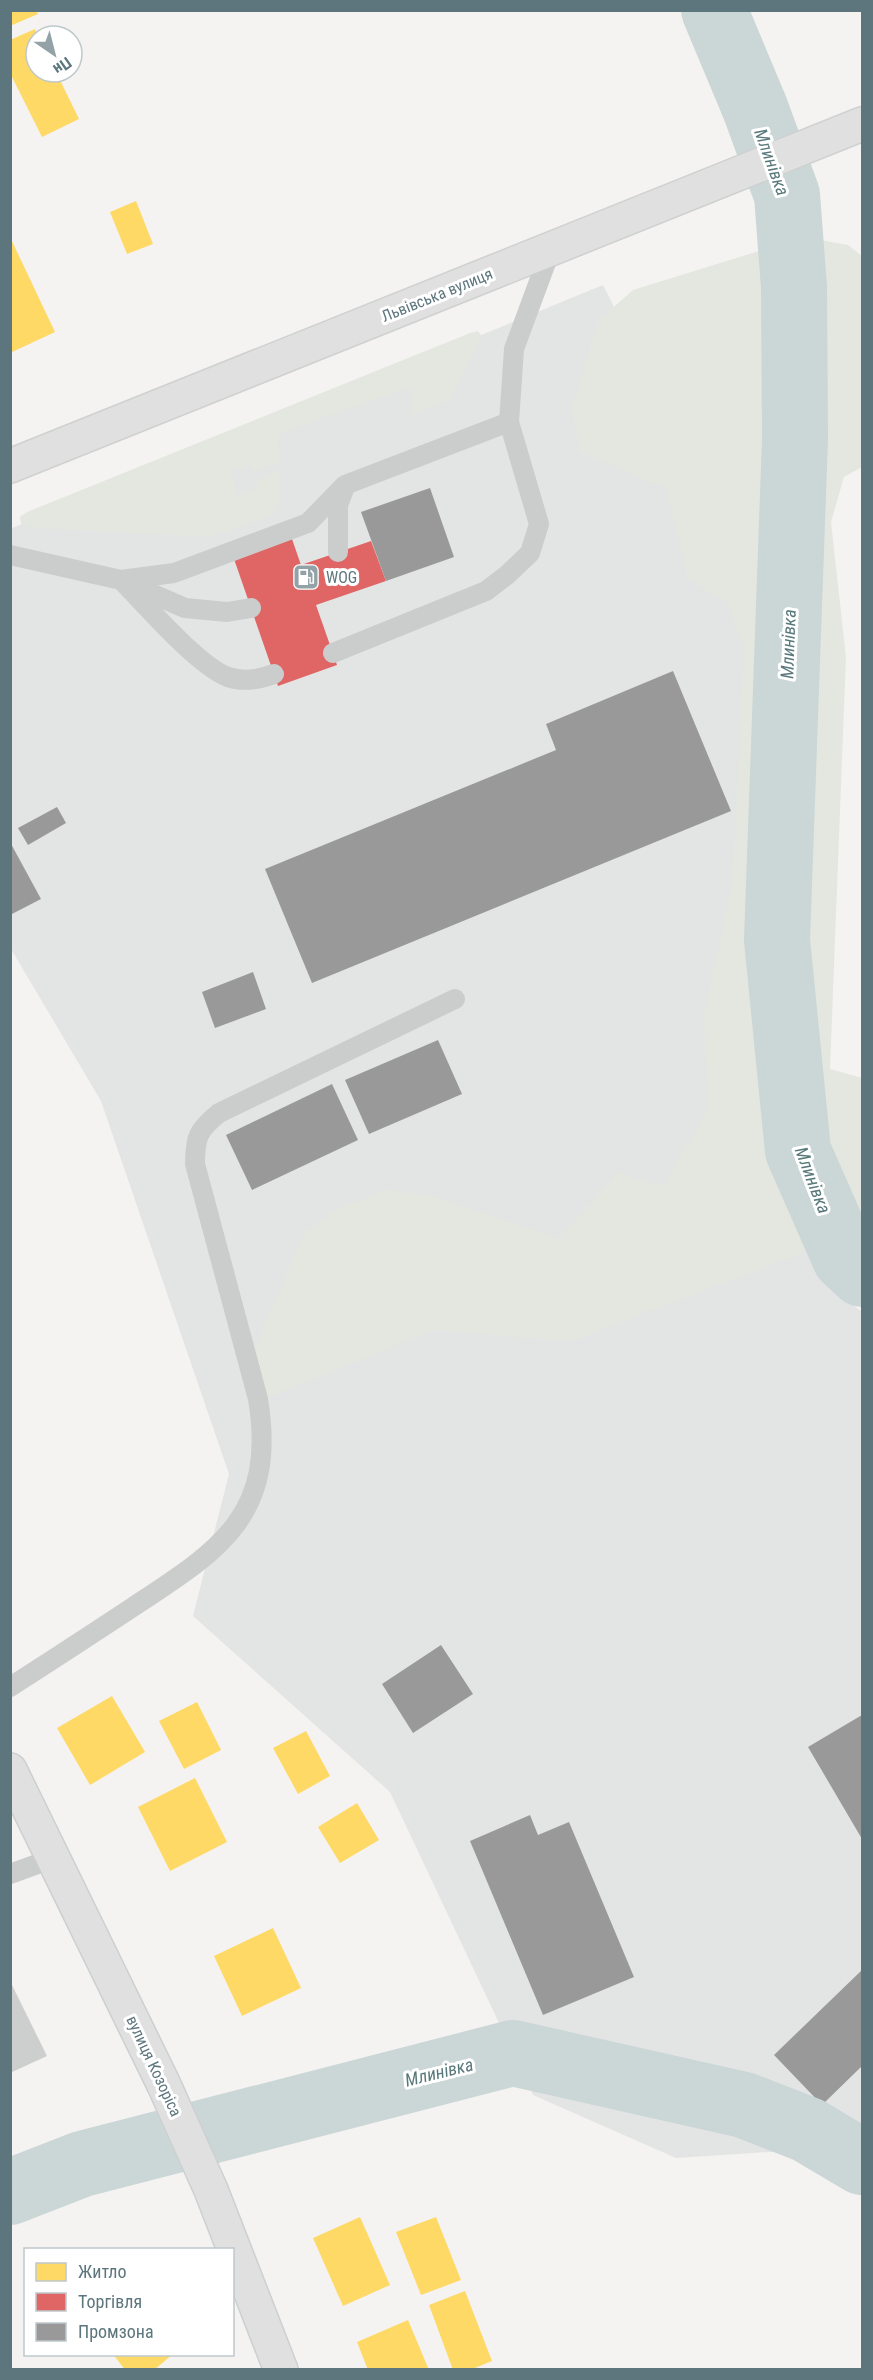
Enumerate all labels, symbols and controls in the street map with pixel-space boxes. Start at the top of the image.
north arrow [24,24,84,84]
text: Пн [50,53,75,79]
water label: Млинівка [750,126,794,198]
street label: Львівська вулиця [379,264,495,326]
fuel station icon: WOG [291,562,321,592]
place label: WOG [326,568,357,587]
water label: Млинівка [776,609,800,679]
water label: Млинівка [791,1144,835,1216]
street label: вулиця Козоріса [122,2013,186,2119]
water label: Млинівка [403,2053,475,2091]
legend [24,2248,234,2356]
text: Житло [78,2261,127,2282]
text: Торгівля [78,2291,142,2312]
text: Промзона [78,2321,154,2342]

